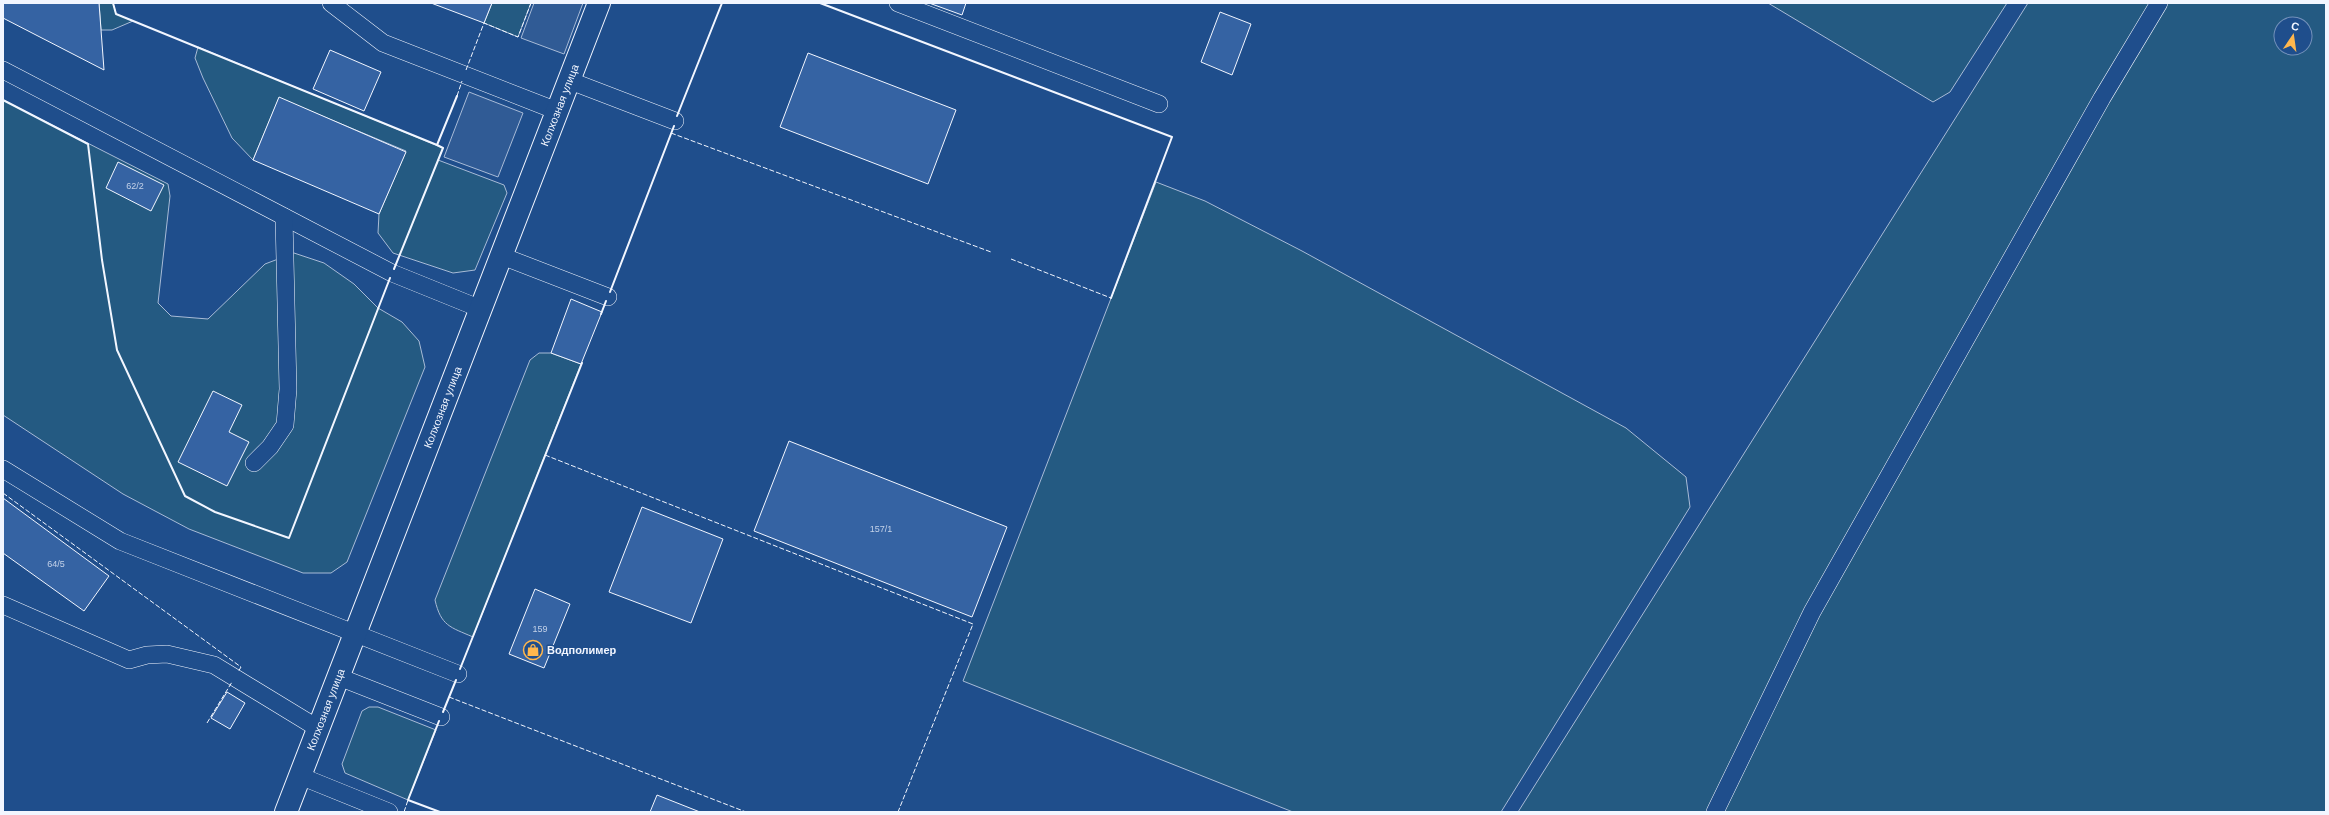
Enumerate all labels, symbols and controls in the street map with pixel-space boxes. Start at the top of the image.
north arrow [2273,16,2313,56]
text: С [2290,20,2301,33]
street label: Колхозная улица [538,62,581,148]
house number: 62/2 [126,181,144,191]
street label: Колхозная улица [421,364,464,450]
house number: 157/1 [870,524,892,534]
house number: 64/5 [47,559,65,569]
house number: 159 [532,624,548,634]
shop icon: Водполимер [522,639,544,661]
place label: Водполимер [547,644,617,656]
street label: Колхозная улица [304,666,347,752]

